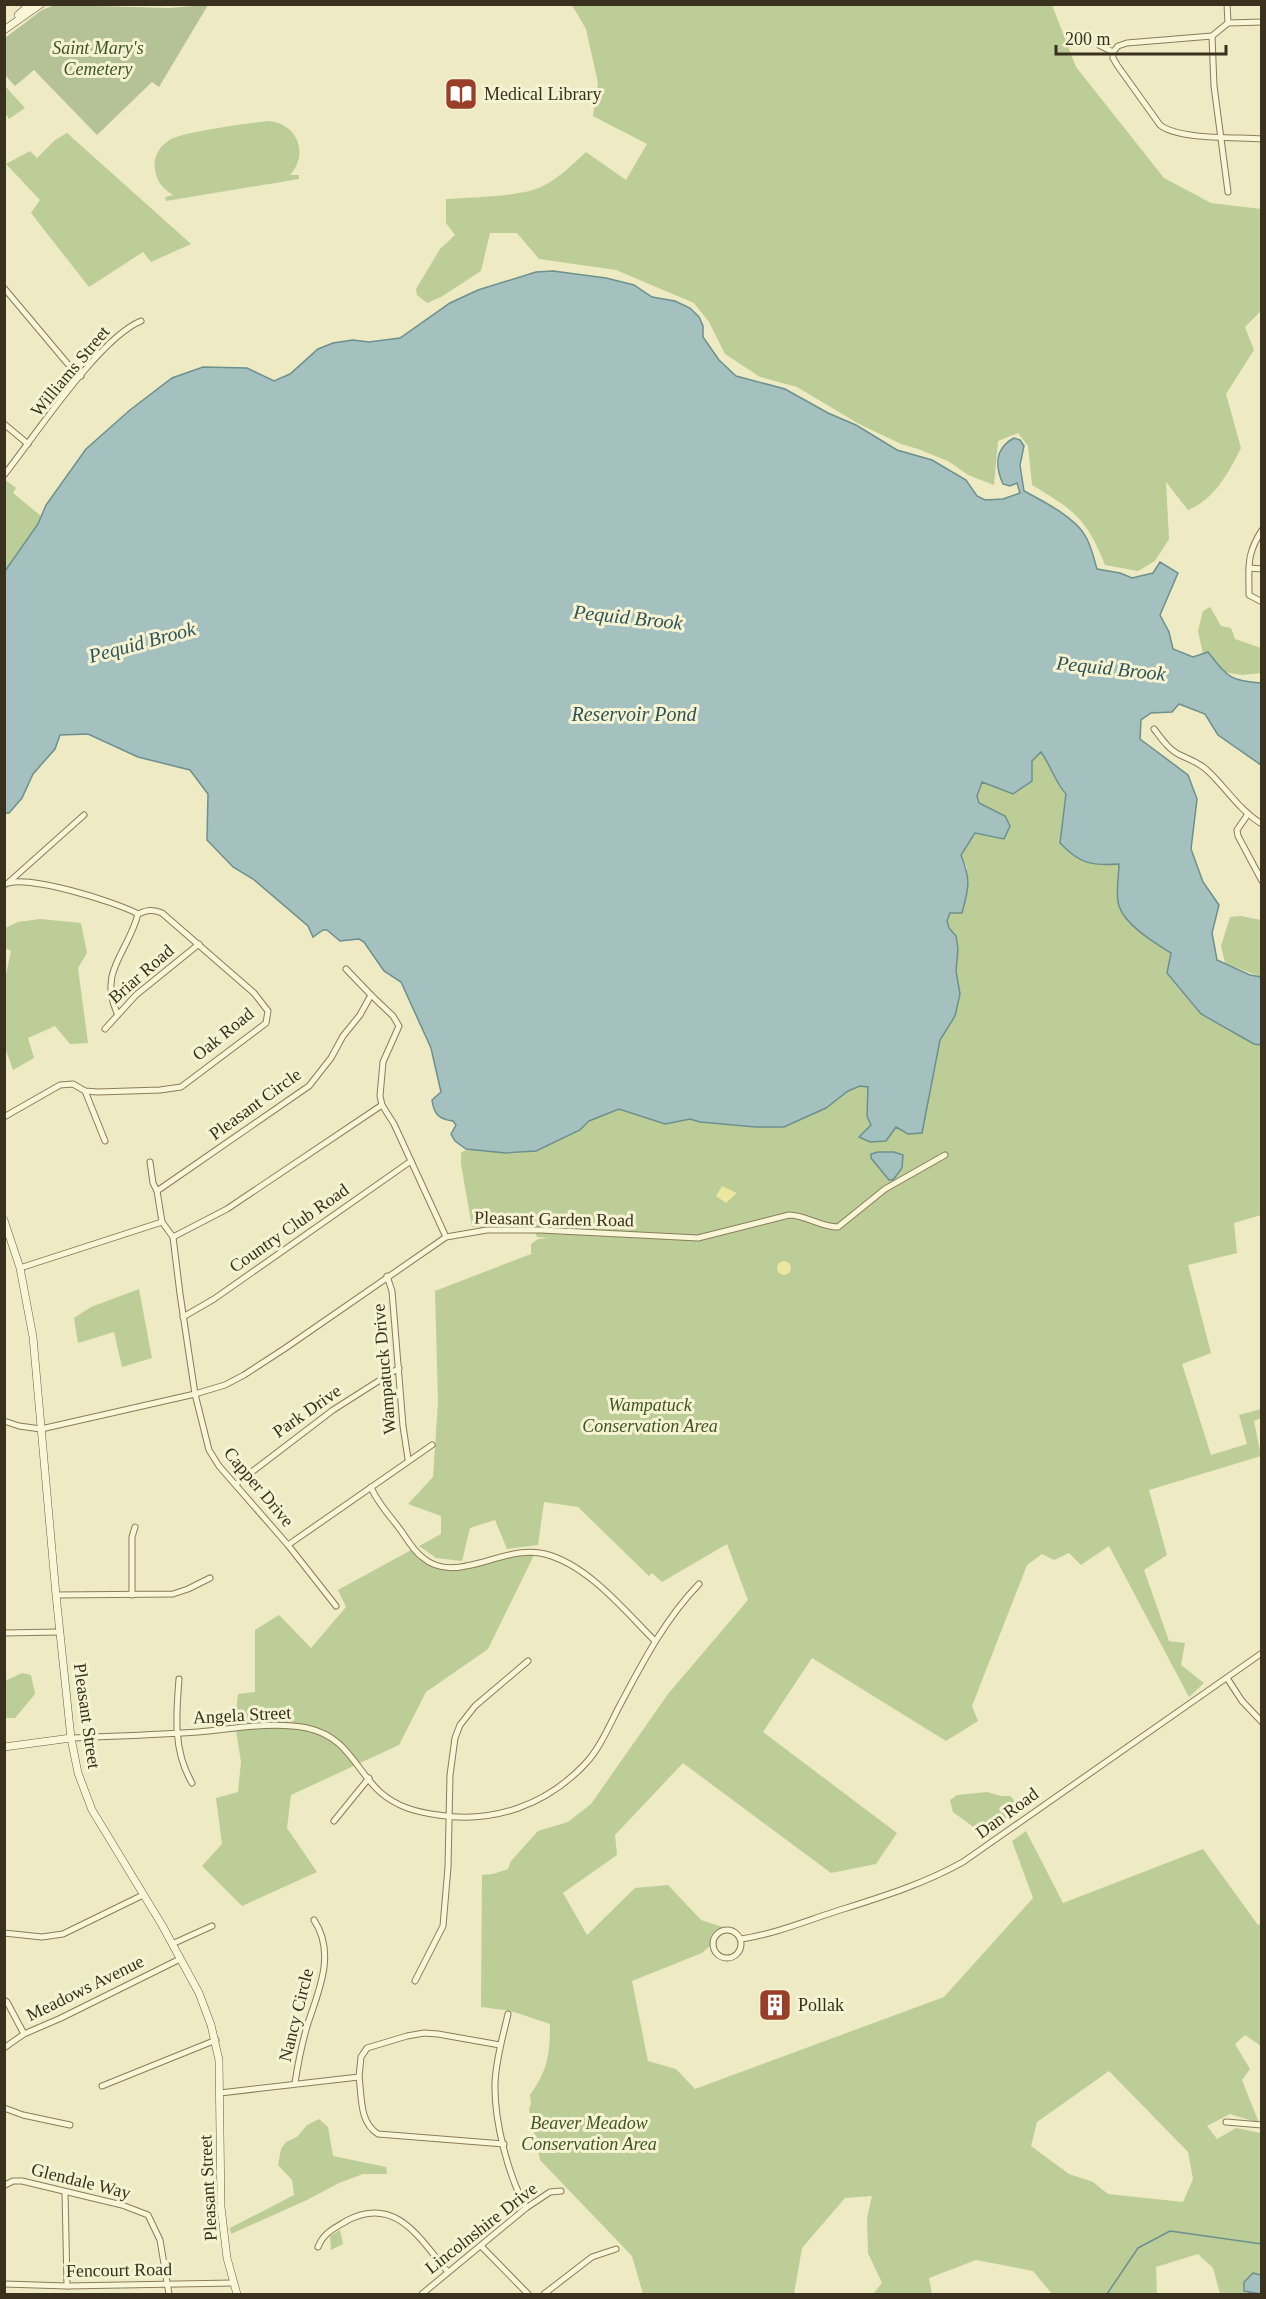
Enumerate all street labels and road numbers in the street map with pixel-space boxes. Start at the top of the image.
street label: Williams Street [26,322,114,420]
street label: Briar Road [104,940,178,1008]
street label: Oak Road [189,1003,257,1065]
street label: Pleasant Circle [205,1064,305,1144]
street label: Country Club Road [226,1179,352,1277]
street label: Pleasant Garden Road [474,1208,634,1230]
street label: Wampatuck Drive [368,1303,400,1435]
street label: Park Drive [269,1380,345,1442]
street label: Capper Drive [220,1443,298,1531]
street label: Pleasant Street [70,1662,104,1770]
street label: Angela Street [192,1702,292,1728]
street label: Dan Road [972,1784,1042,1842]
street label: Meadows Avenue [23,1951,147,2025]
street label: Nancy Circle [275,1966,317,2064]
street label: Pleasant Street [195,2134,221,2242]
street label: Glendale Way [29,2159,133,2203]
street label: Lincolnshire Drive [421,2178,541,2278]
street label: Fencourt Road [66,2259,172,2281]

